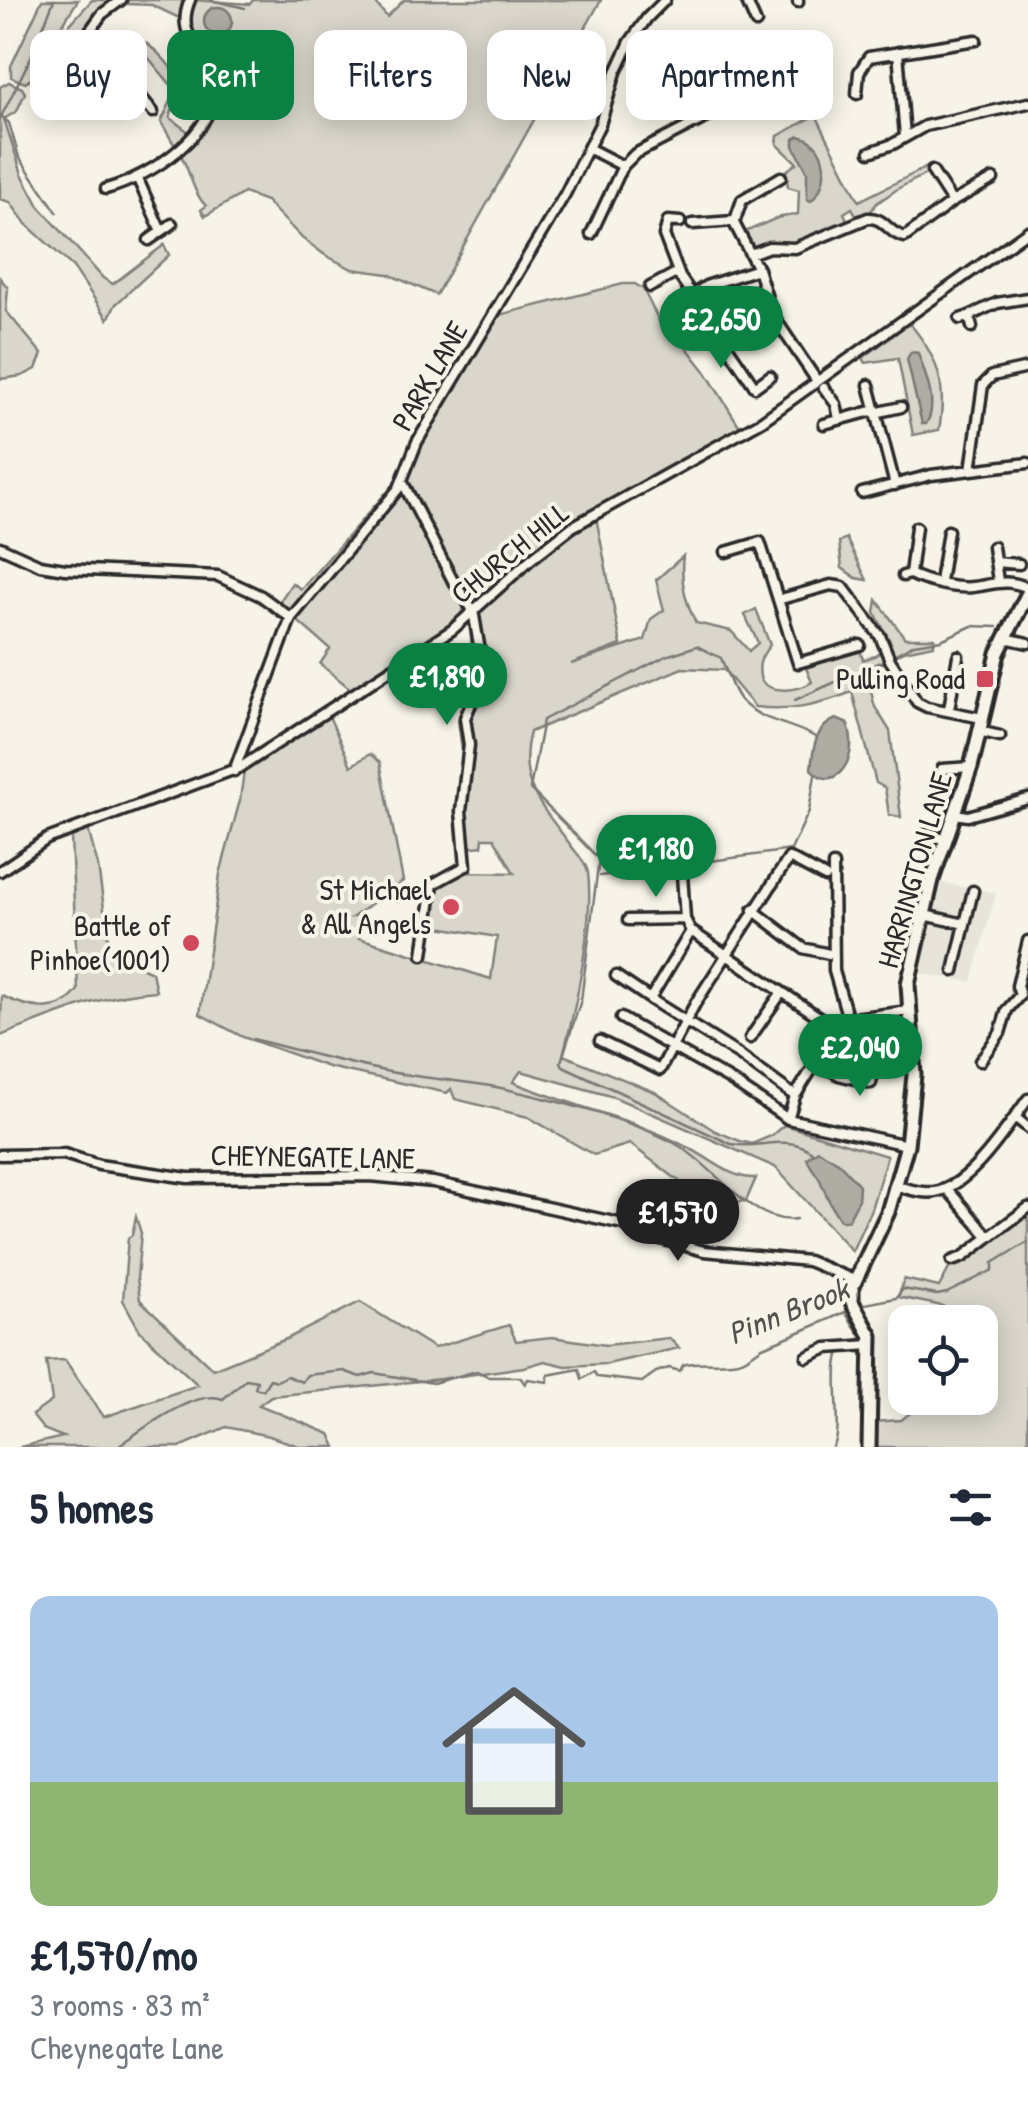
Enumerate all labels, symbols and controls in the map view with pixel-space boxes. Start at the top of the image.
chip: Buy [30,30,147,120]
chip: Rent [167,30,294,120]
chip: Filters [314,30,467,120]
chip: New [487,30,606,120]
chip: Apartment [626,30,833,120]
pin: £2,650 [640,286,802,371]
text: £2,650 [681,297,761,340]
street label: PARK LANE [382,313,477,438]
street label: CHURCH HILL [442,492,577,612]
pin: £1,890 [366,643,528,728]
text: £1,890 [409,654,485,697]
place label: Pulling Road [836,658,965,698]
marker: Pulling Road [974,668,996,690]
street label: HARRINGTON LANE [867,767,961,972]
pin: £1,180 [575,815,737,900]
text: £1,180 [618,826,694,869]
place label: St Michael & All Angels [301,869,431,943]
marker: St Michael & All Angels [440,896,462,918]
place label: Battle of Pinhoe(1001) [30,905,171,979]
marker: Battle of Pinhoe(1001) [180,932,202,954]
pin: £2,040 [779,1014,941,1099]
text: £2,040 [820,1025,900,1068]
street label: CHEYNEGATE LANE [210,1134,416,1178]
pin: £1,570 [597,1179,759,1264]
text: £1,570 [638,1190,718,1233]
water label: Pinn Brook [721,1266,857,1354]
map controls [888,1305,998,1415]
button: locate [888,1305,998,1415]
text: 5 homes [30,1479,153,1536]
icon: filters [943,1480,998,1535]
icon: home [424,1661,604,1841]
text: £1,570/mo [30,1926,197,1983]
text: 3 rooms · 83 m² [30,1983,210,2026]
text: Cheynegate Lane [30,2026,224,2069]

